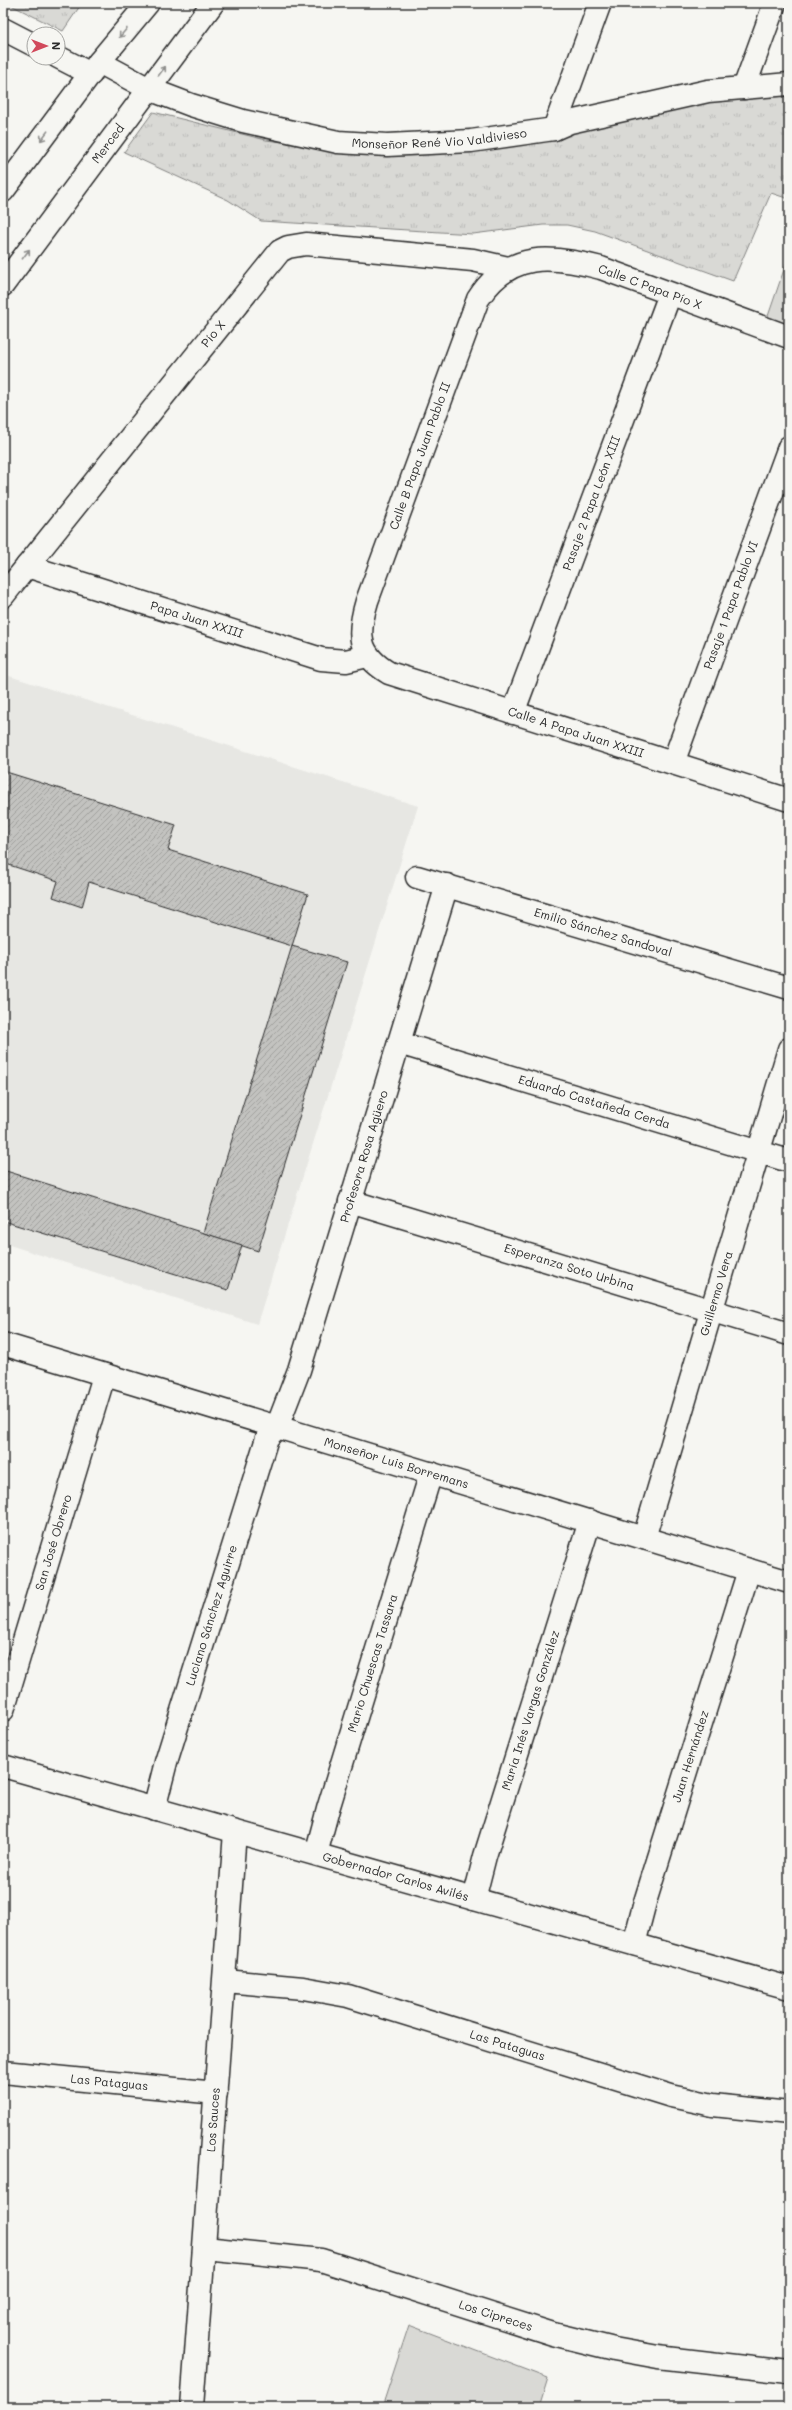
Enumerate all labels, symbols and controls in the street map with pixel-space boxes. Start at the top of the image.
north arrow [26,26,66,66]
one-way arrow [118,28,127,38]
text: N [49,42,64,50]
one-way arrow [158,65,167,76]
street label: Merced [87,120,127,166]
street label: Monseñor René Vio Valdivieso [351,124,528,152]
one-way arrow [40,131,48,142]
one-way arrow [22,248,30,259]
street label: Calle C Papa Pío X [596,260,704,312]
street label: Pío X [197,317,228,350]
street label: Calle B Papa Juan Pablo II [385,380,453,532]
street label: Pasaje 2 Papa León XIII [558,433,623,573]
street label: Pasaje 1 Papa Pablo VI [699,538,761,671]
street label: Papa Juan XXIII [149,597,245,641]
street label: Calle A Papa Juan XXIII [506,702,646,760]
street label: Emilio Sánchez Sandoval [532,903,674,960]
street label: Eduardo Castañeda Cerda [517,1071,672,1132]
street label: Profesora Rosa Agüero [335,1088,391,1224]
street label: Esperanza Soto Urbina [502,1239,637,1294]
street label: Guillermo Vera [695,1249,736,1338]
street label: Monseñor Luis Borremans [322,1433,471,1492]
street label: San José Obrero [31,1492,75,1592]
street label: Luciano Sánchez Aguirre [181,1543,240,1687]
street label: Mario Chuescas Tassara [343,1592,400,1734]
street label: María Inés Vargas González [497,1628,562,1792]
street label: Juan Hernández [668,1708,712,1804]
street label: Gobernador Carlos Avilés [321,1848,471,1904]
street label: Las Pataguas [468,2025,548,2064]
street label: Las Pataguas [70,2070,149,2093]
street label: Los Sauces [202,2087,223,2152]
street label: Los Cipreces [457,2296,535,2334]

